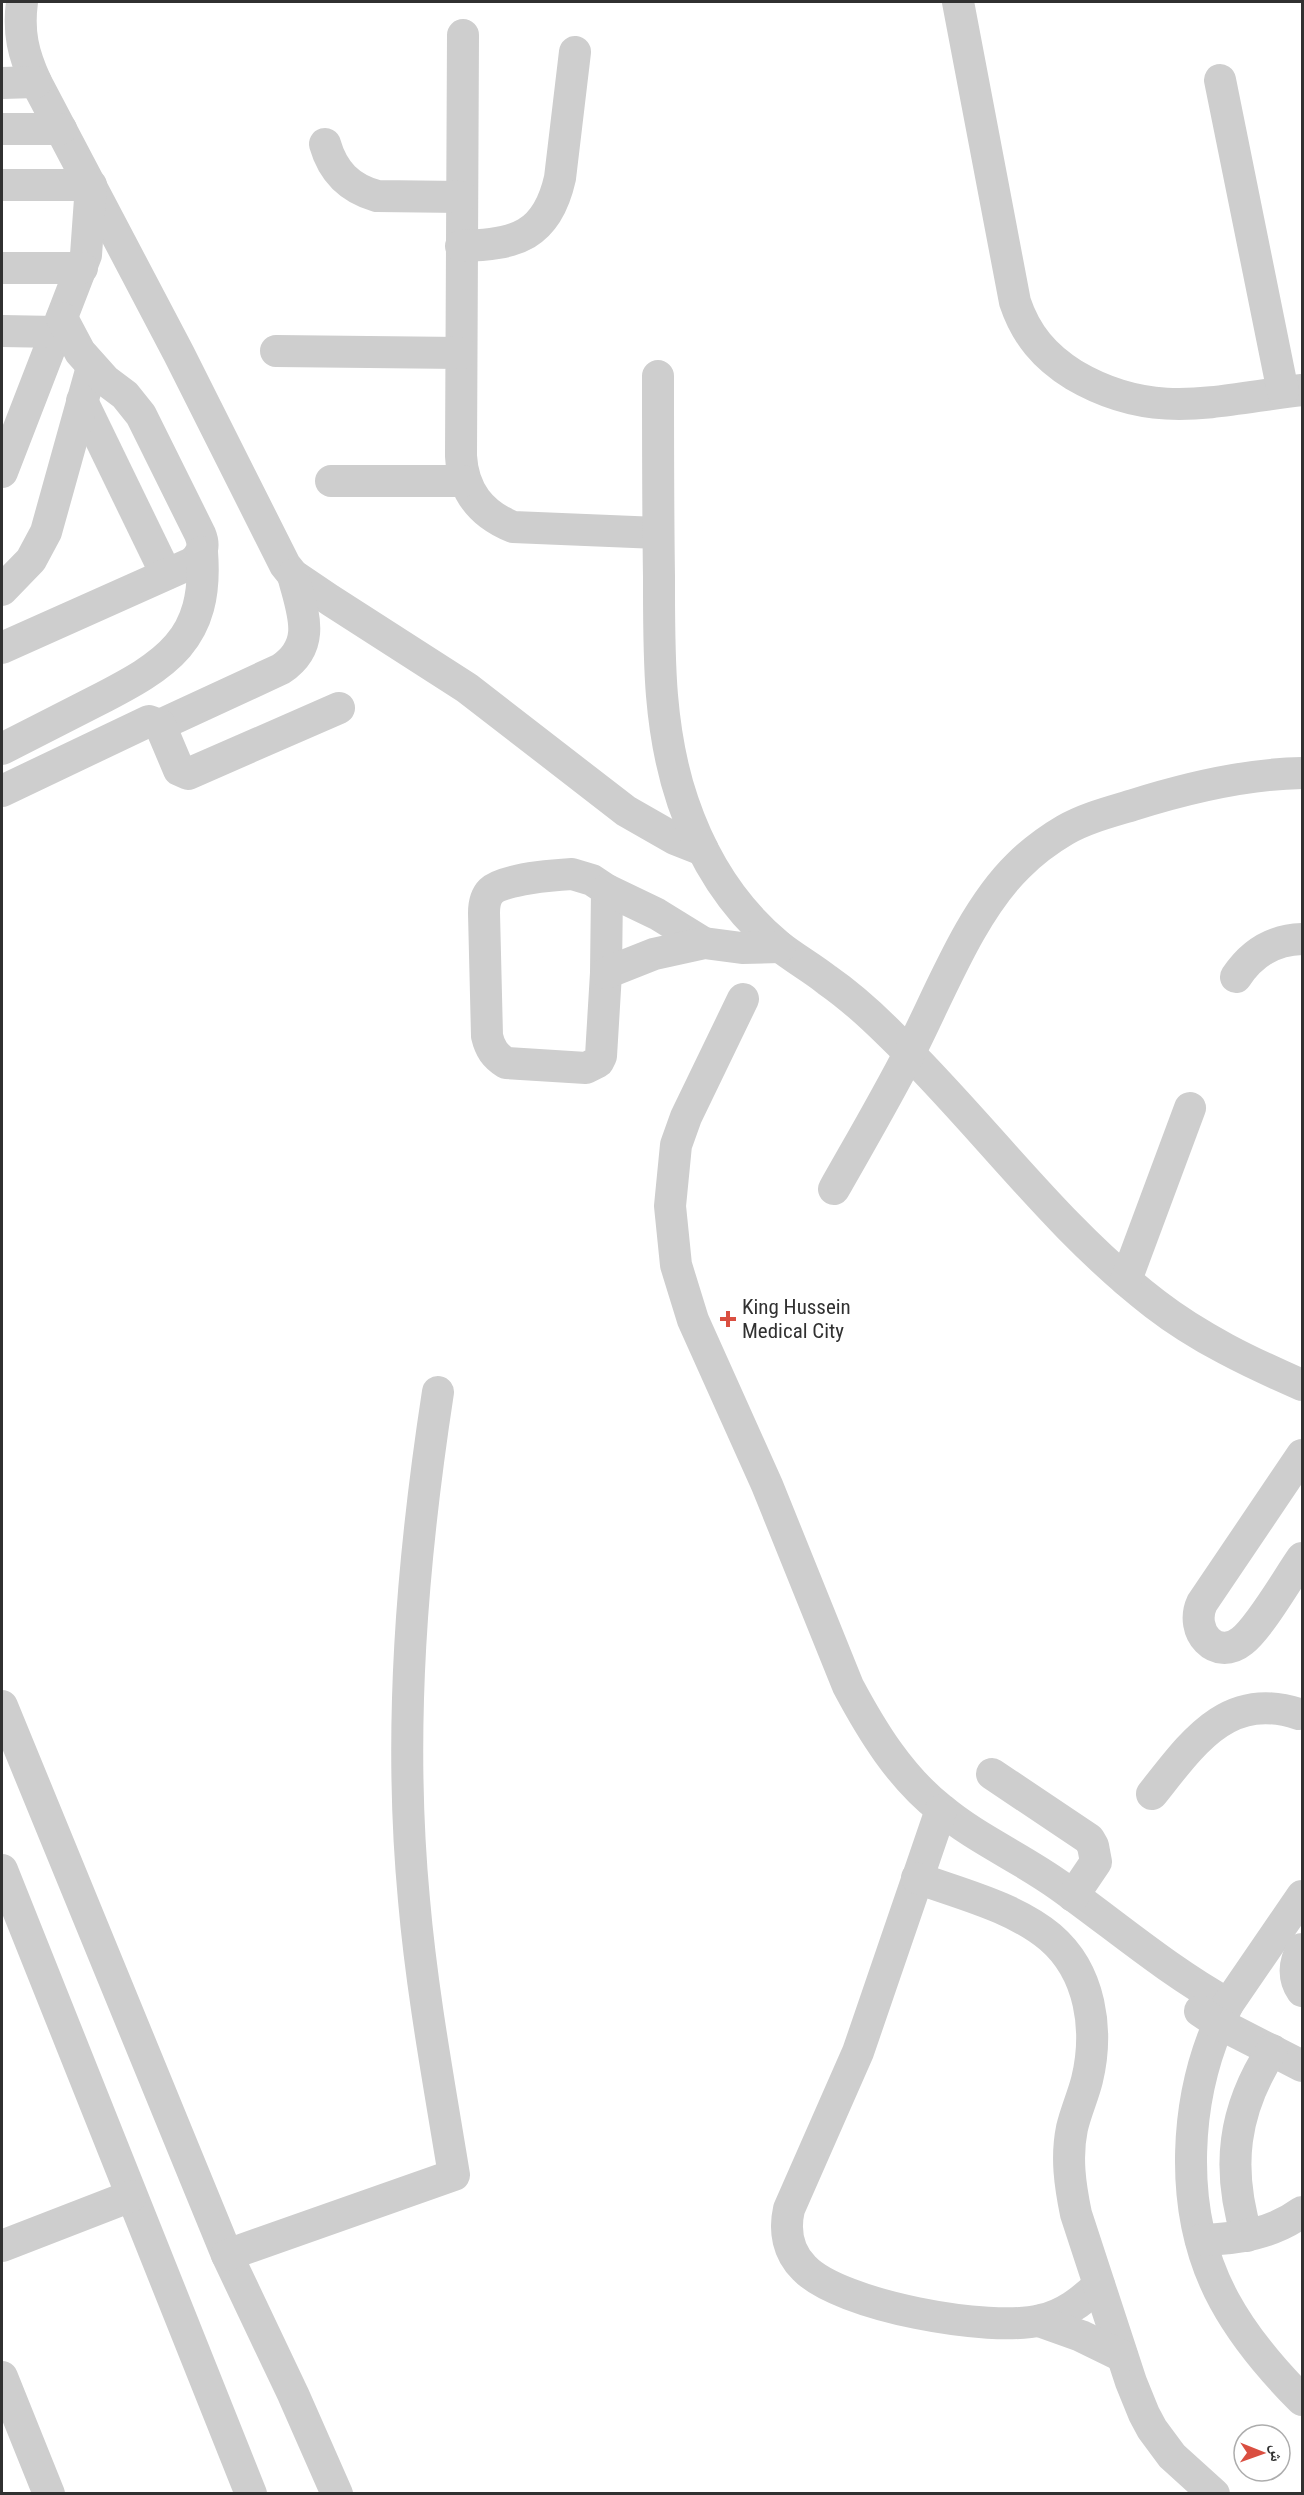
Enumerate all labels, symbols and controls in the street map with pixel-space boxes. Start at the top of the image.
place label: King Hussein Medical City [742,1295,851,1343]
marker: King Hussein Medical City [719,1310,737,1328]
north arrow [1232,2423,1292,2483]
text: ش [1267,2445,1286,2462]

